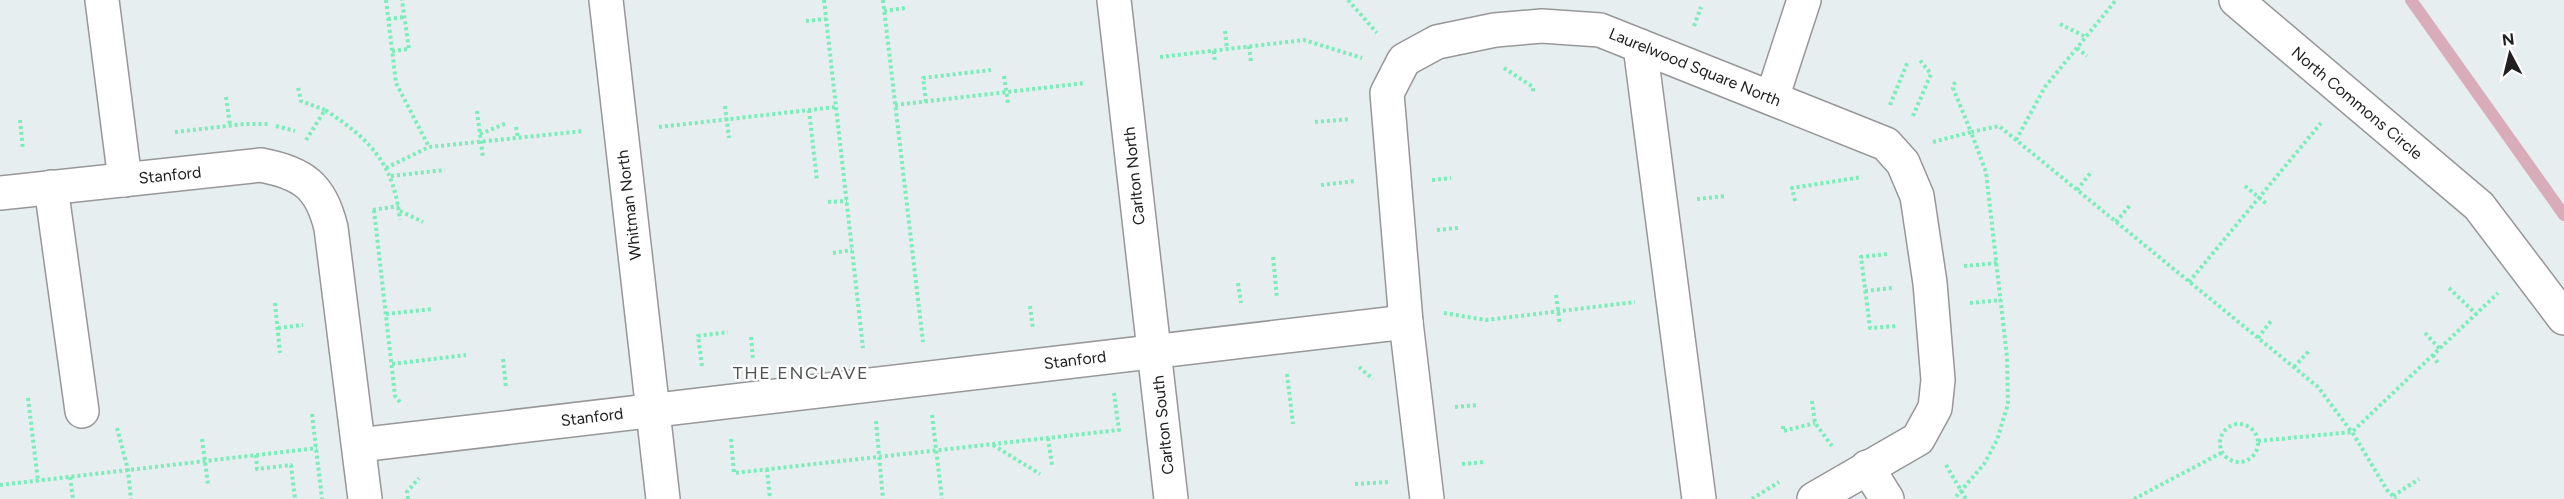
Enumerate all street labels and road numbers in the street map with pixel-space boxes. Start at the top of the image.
street label: Laurelwood Square North [1606,24,1784,110]
street label: North Commons Circle [2288,43,2427,164]
street label: Carlton North [1119,126,1149,226]
street label: Whitman North [613,149,645,261]
street label: Stanford [138,162,202,188]
street label: Stanford [1043,347,1107,373]
street label: Carlton South [1148,374,1178,476]
street label: Stanford [560,404,624,430]

